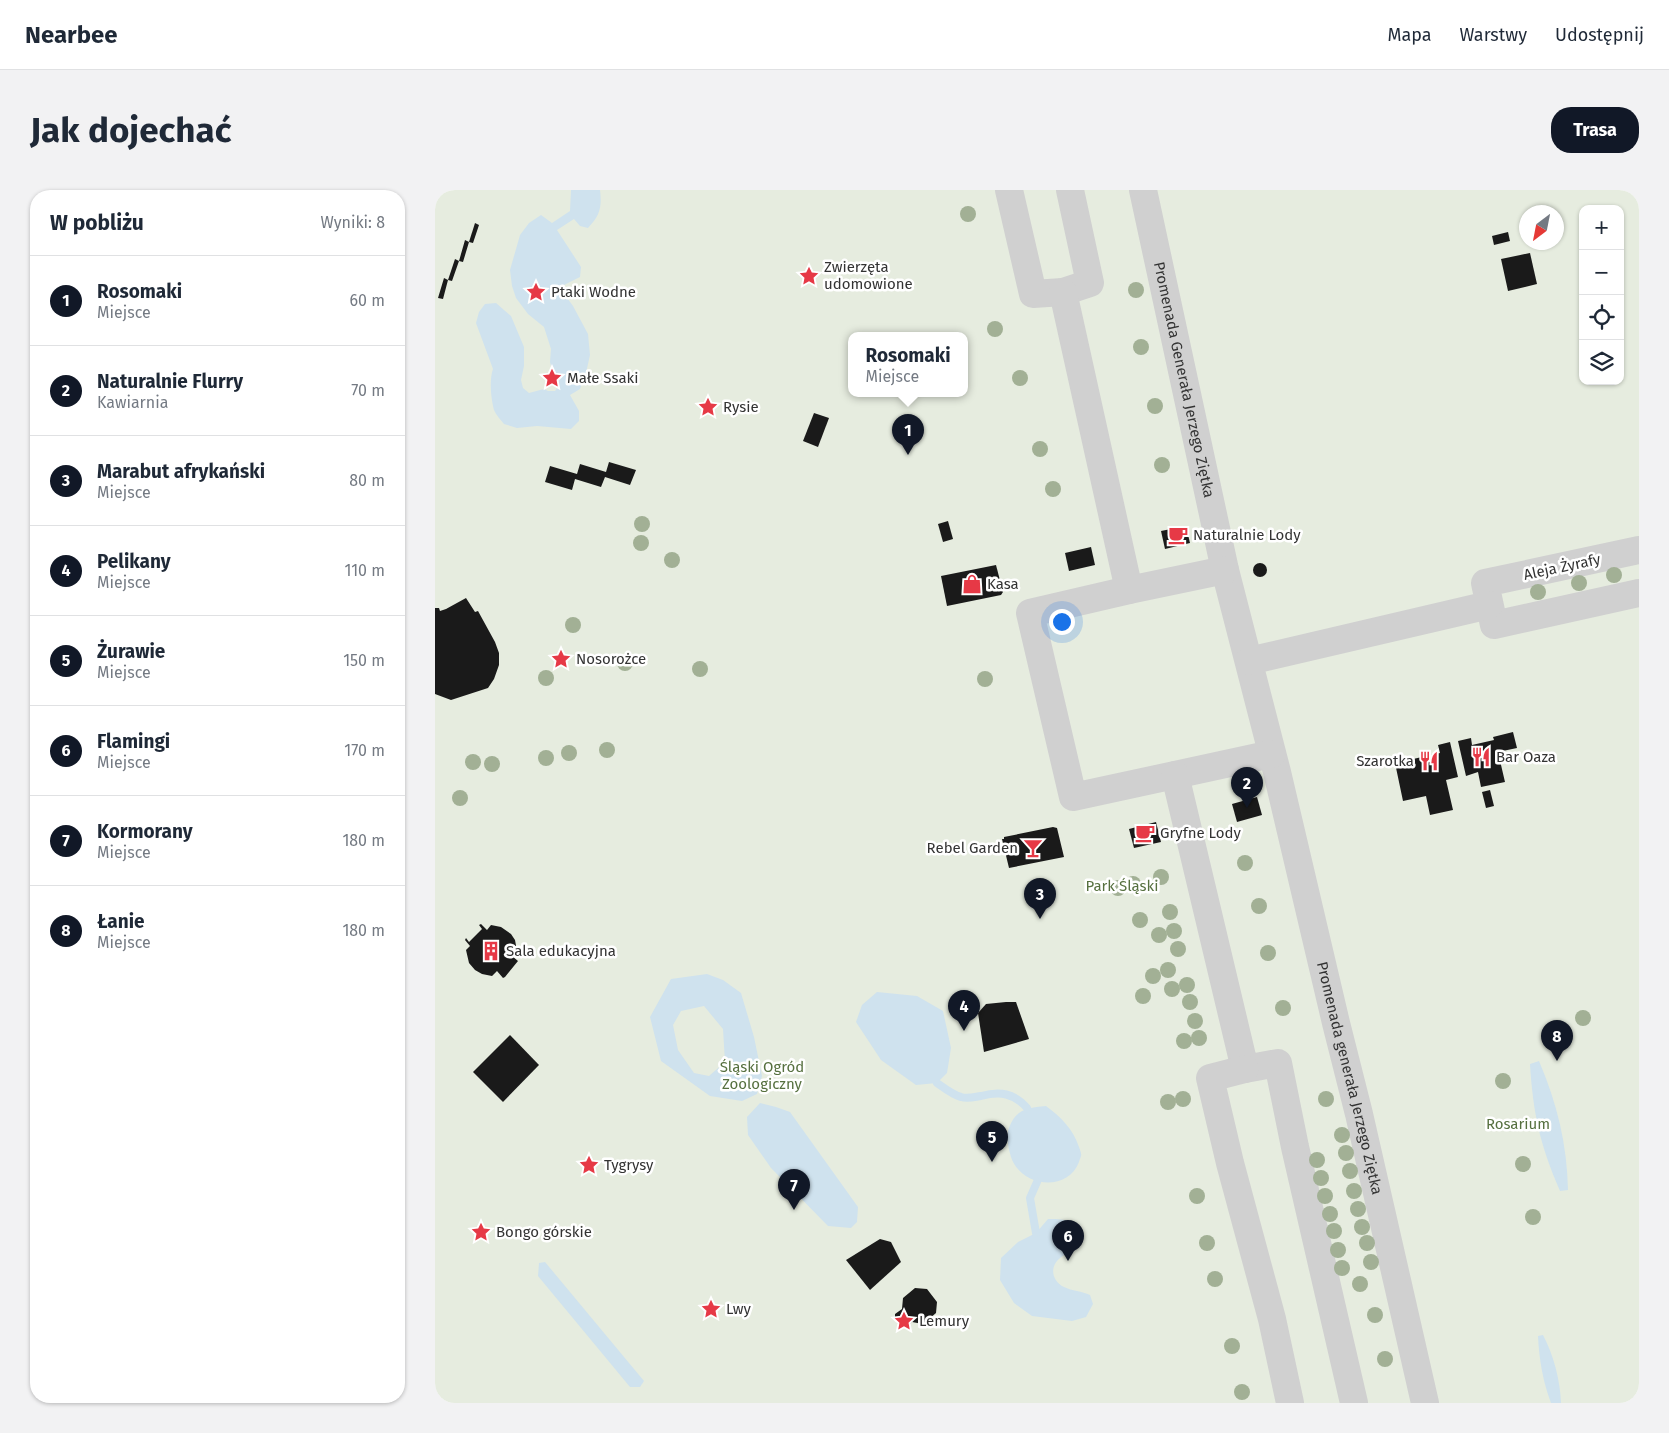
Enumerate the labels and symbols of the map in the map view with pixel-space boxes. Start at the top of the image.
north arrow [1519,205,1564,250]
place label: Zwierzęta udomowione [824,258,913,293]
street label: Promenada Generała Jerzego Ziętka [1150,260,1218,499]
place icon: Zwierzęta udomowione [798,265,820,287]
place icon: Ptaki Wodne [525,281,547,303]
place label: Ptaki Wodne [551,283,636,301]
place icon: Małe Ssaki [541,367,563,389]
place label: Małe Ssaki [567,369,638,387]
place icon: Rysie [697,396,719,418]
place label: Rysie [723,398,759,416]
pin: 1 [892,414,924,455]
cafe icon: Naturalnie Lody [1167,524,1189,546]
place label: Naturalnie Lody [1193,526,1301,544]
street label: Aleja Żyrafy [1522,550,1603,584]
shop icon: Kasa [961,573,983,595]
place label: Kasa [987,575,1019,593]
your location [1049,609,1075,635]
place icon: Nosorożce [550,648,572,670]
place label: Nosorożce [576,650,646,668]
restaurant icon: Bar Oaza [1470,746,1492,768]
place label: Bar Oaza [1496,748,1556,766]
restaurant icon: Szarotka [1418,750,1440,772]
place label: Szarotka [1356,752,1414,770]
pin: 2 [1231,767,1263,808]
cafe icon: Gryfne Lody [1134,822,1156,844]
place label: Gryfne Lody [1160,824,1241,842]
bar icon: Rebel Garden [1022,837,1044,859]
place label: Rebel Garden [927,839,1018,857]
park label: Park Śląski [1086,877,1158,895]
pin: 3 [1024,878,1056,919]
building icon: Sala edukacyjna [480,940,502,962]
place label: Sala edukacyjna [506,942,616,960]
street label: Promenada generała Jerzego Ziętka [1313,960,1386,1196]
pin: 4 [948,990,980,1031]
pin: 8 [1541,1020,1573,1061]
park label: Śląski Ogród Zoologiczny [720,1058,804,1093]
park label: Rosarium [1486,1115,1550,1133]
pin: 5 [976,1121,1008,1162]
place icon: Tygrysy [578,1154,600,1176]
place label: Tygrysy [604,1156,654,1174]
pin: 7 [778,1169,810,1210]
pin: 6 [1052,1220,1084,1261]
place icon: Bongo górskie [470,1221,492,1243]
place label: Bongo górskie [496,1223,592,1241]
place icon: Lwy [700,1298,722,1320]
place label: Lwy [726,1300,752,1318]
place icon: Lemury [893,1310,915,1332]
place label: Lemury [919,1312,970,1330]

